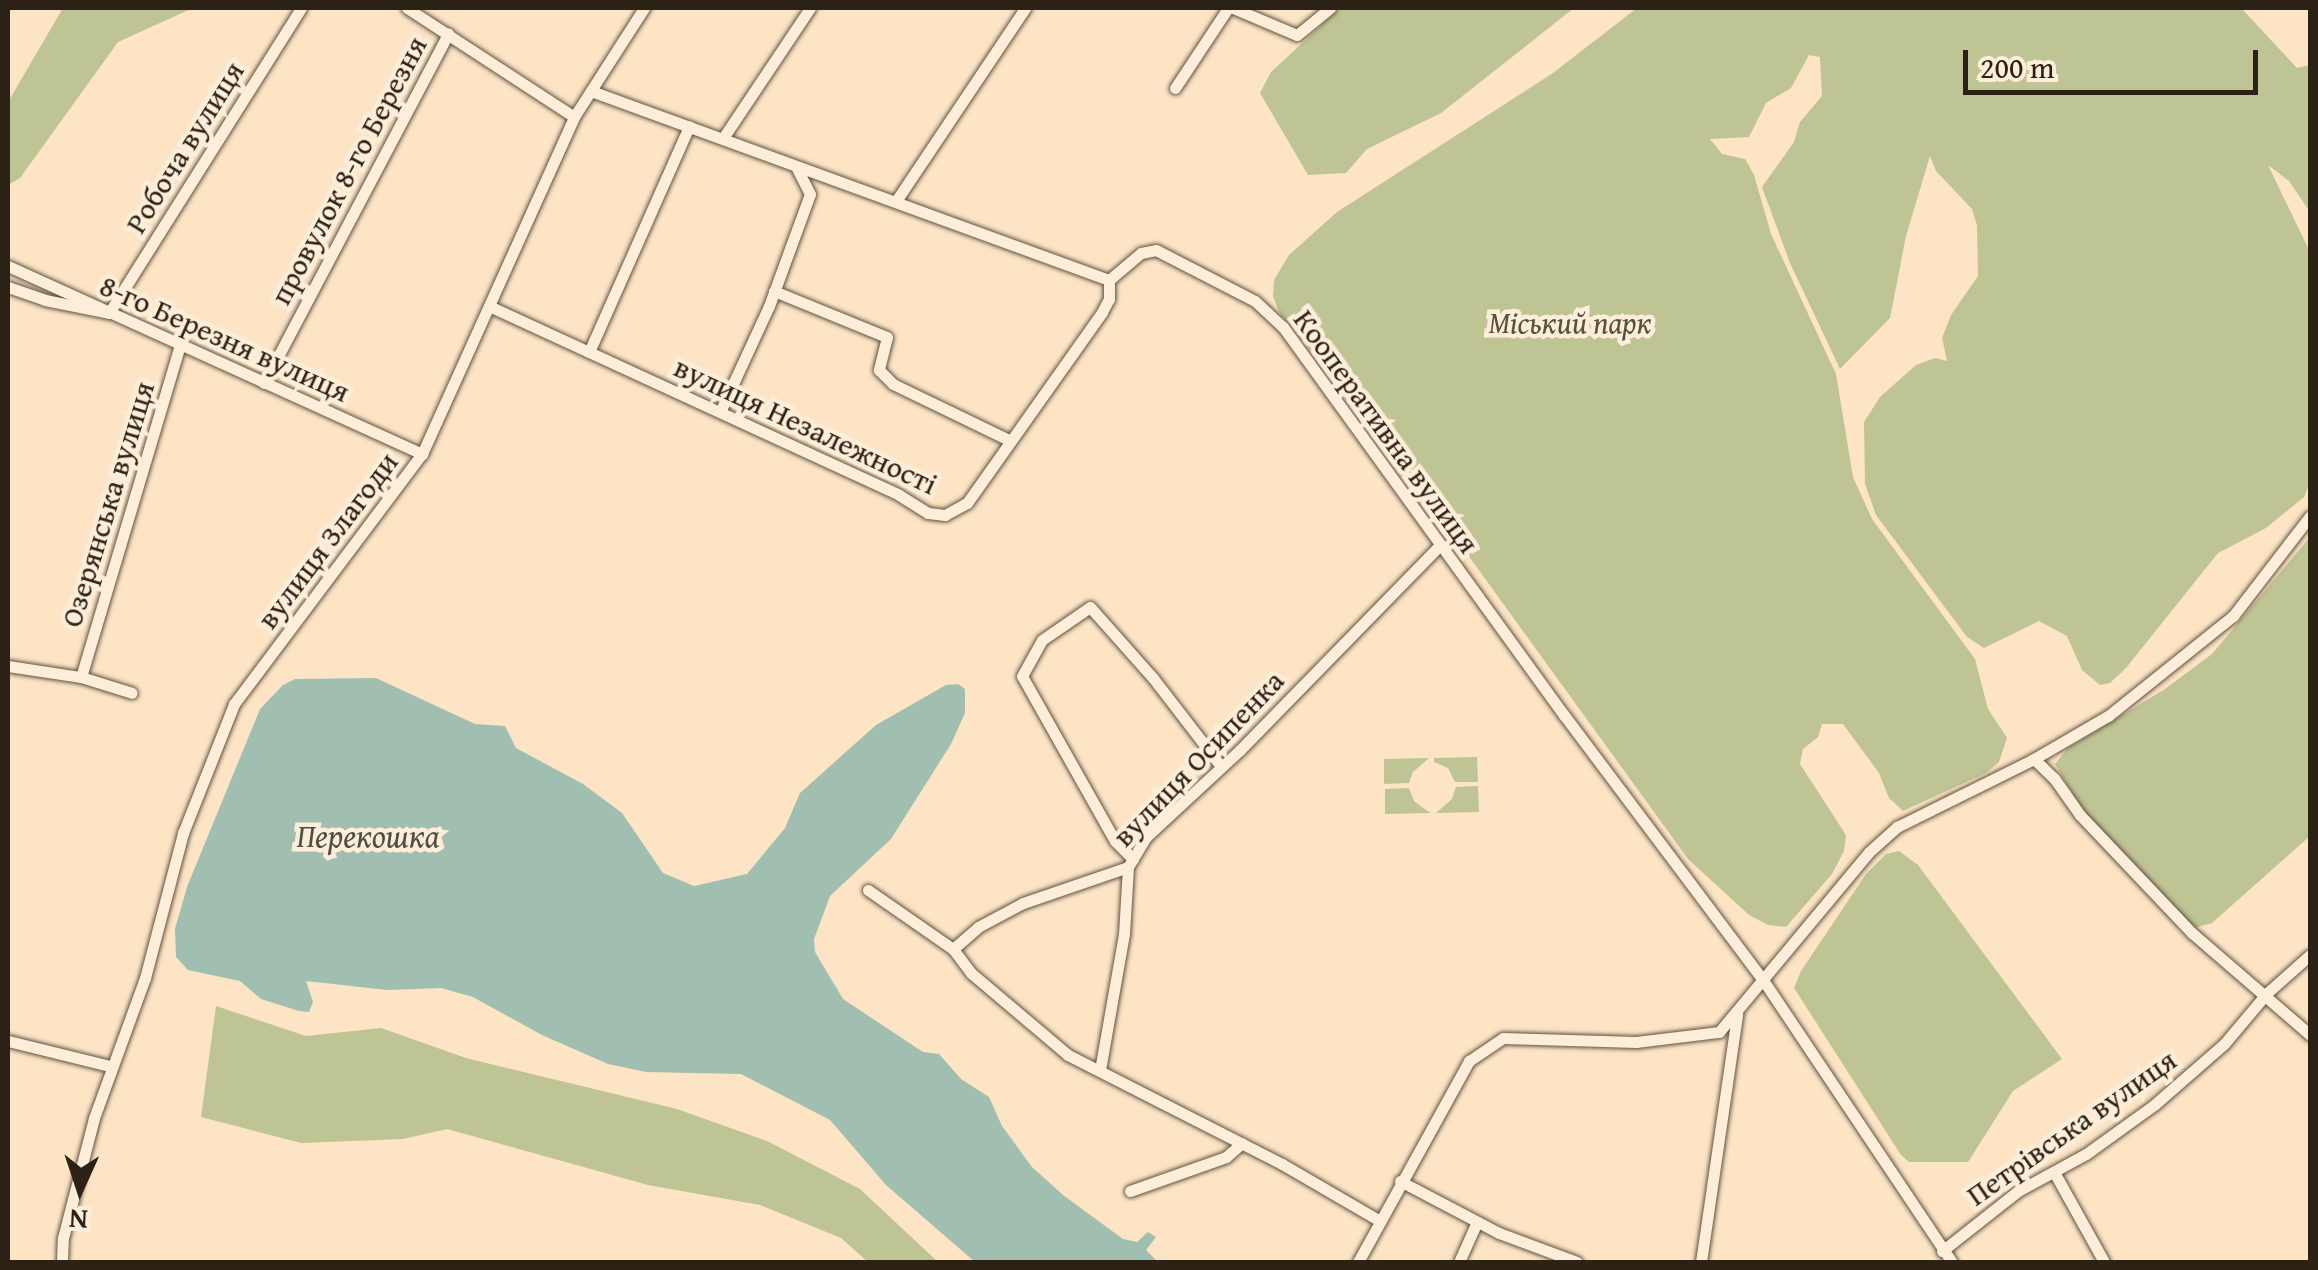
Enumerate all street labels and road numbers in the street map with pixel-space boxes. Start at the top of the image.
street label: провулок 8-го Березня [262,30,434,310]
street label: Робоча вулиця [117,55,251,239]
street label: 8-го Березня вулиця [95,267,355,409]
street label: Кооперативна вулиця [1287,302,1487,560]
street label: вулиця Незалежності [669,348,943,502]
street label: Озерянська вулиця [53,377,161,631]
street label: вулиця Злагоди [249,445,405,635]
street label: вулиця Осипенка [1105,662,1291,854]
street label: Петрівська вулиця [1959,1041,2183,1213]

